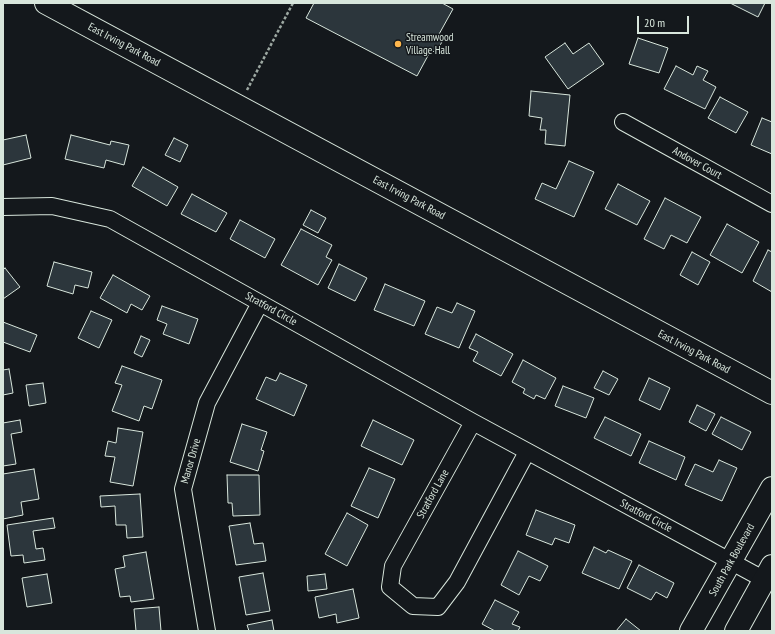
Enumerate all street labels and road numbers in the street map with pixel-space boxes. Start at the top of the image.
street label: East Irving Park Road [86,20,162,70]
street label: Andover Court [670,144,724,182]
street label: East Irving Park Road [371,173,447,223]
street label: Stratford Circle [243,289,299,329]
street label: East Irving Park Road [656,327,732,377]
street label: Manor Drive [178,437,204,485]
street label: Stratford Lane [414,467,452,521]
street label: Stratford Circle [618,497,674,535]
street label: South Park Boulevard [707,521,757,599]

